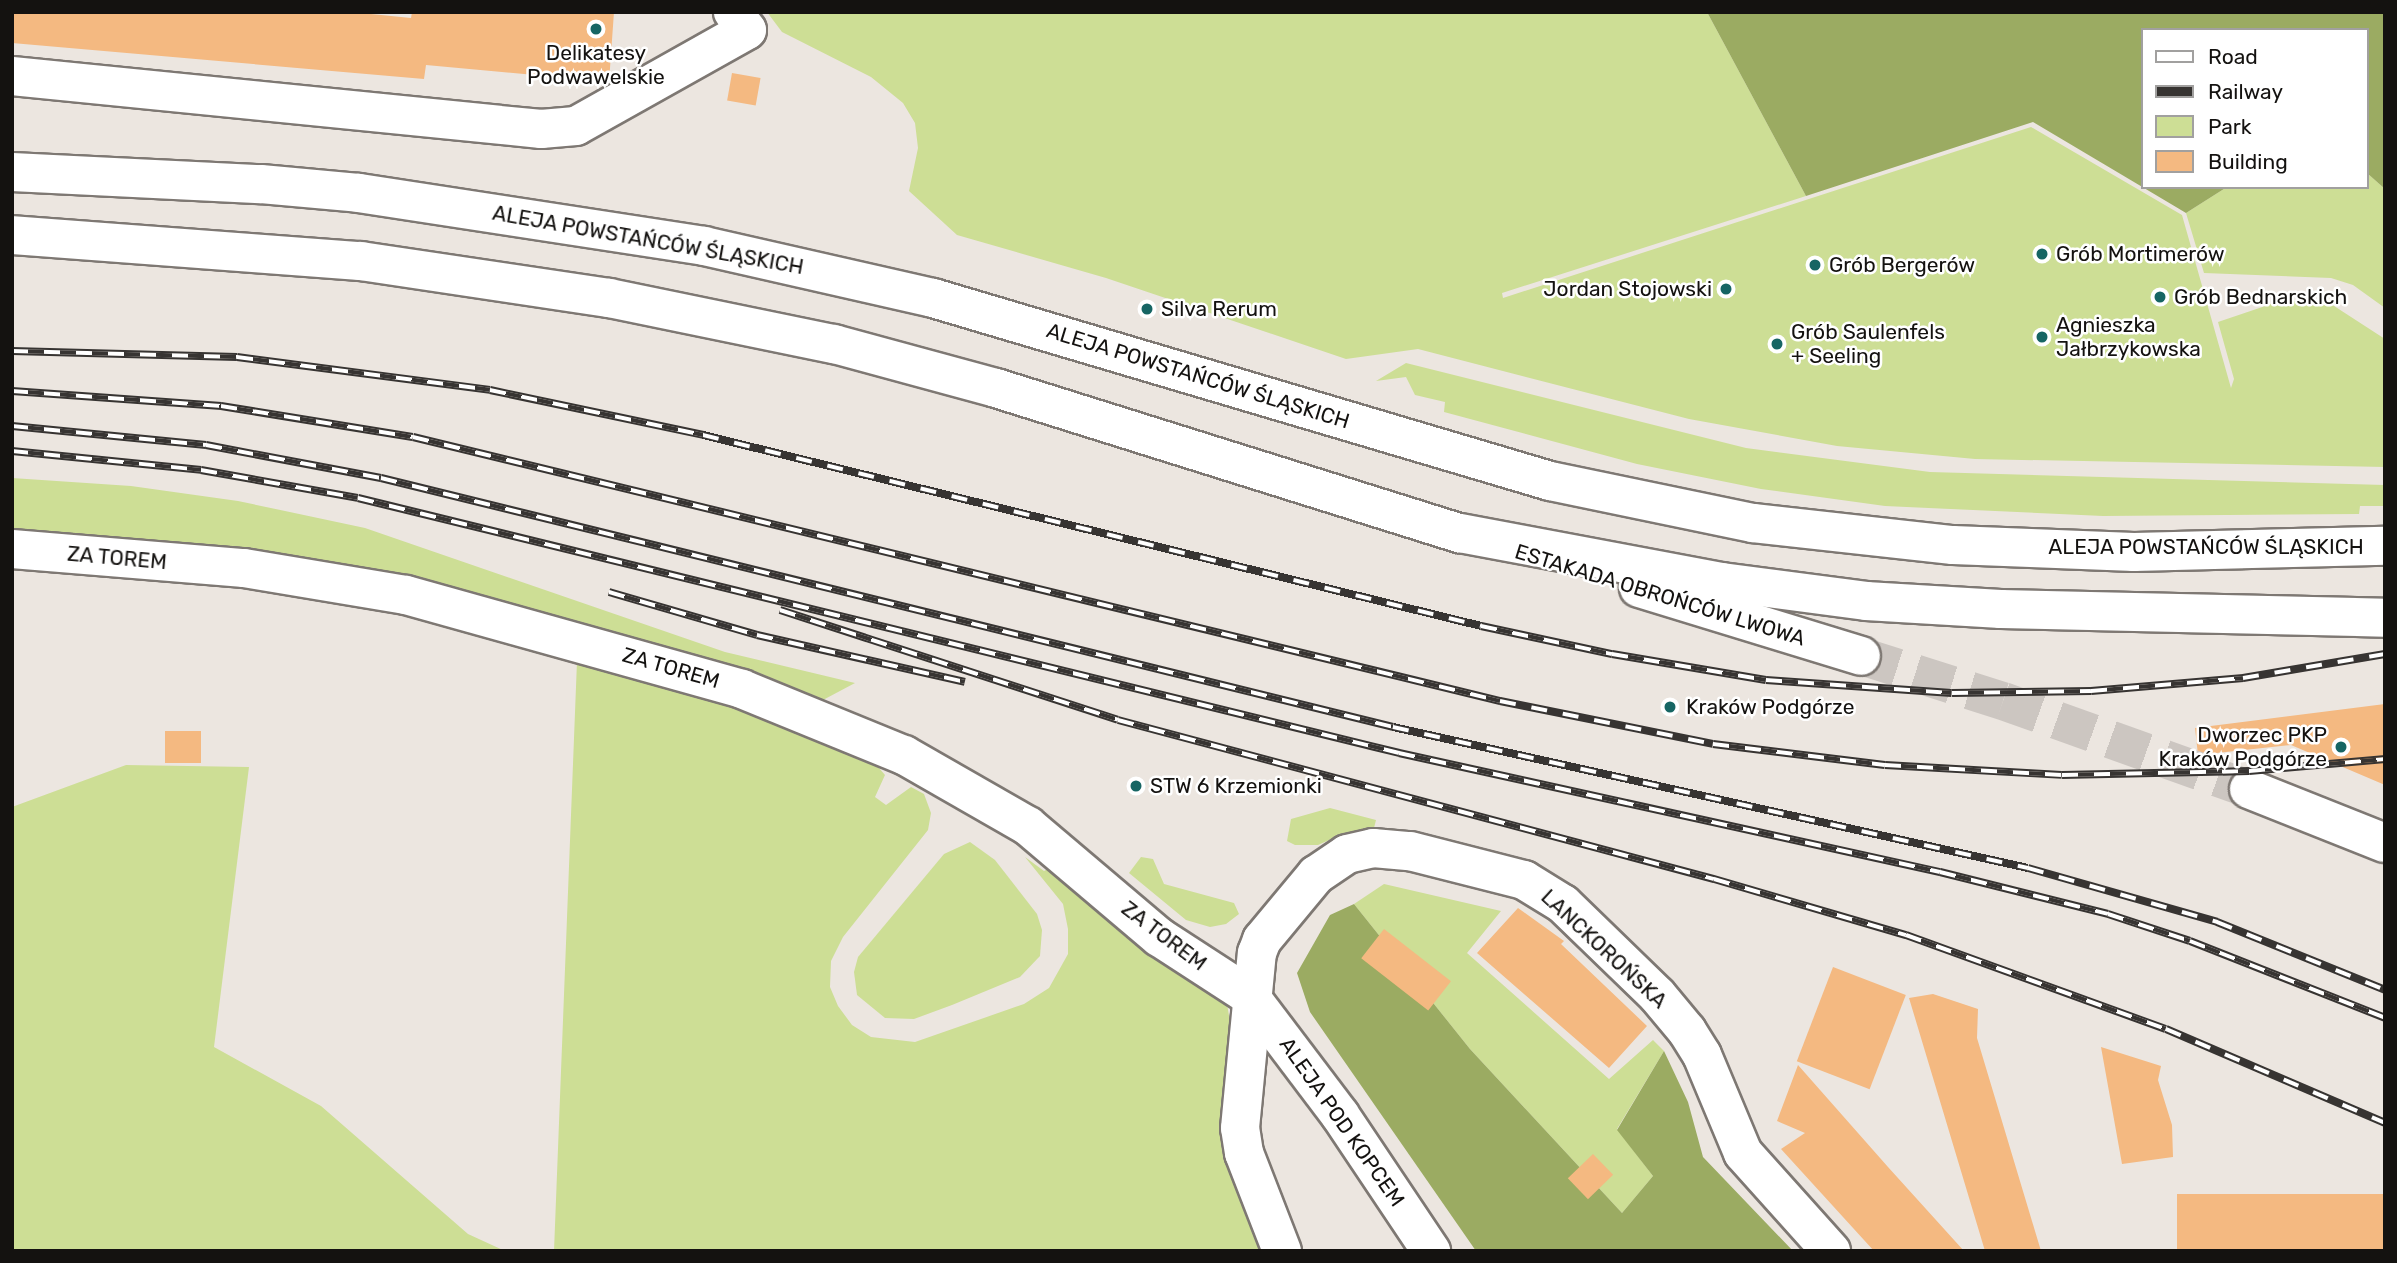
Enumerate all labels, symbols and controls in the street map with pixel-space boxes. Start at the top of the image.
marker: Delikatesy Podwawelskie [588,21,604,37]
legend [2142,28,2369,189]
place label: Delikatesy Podwawelskie [527,40,665,90]
text: Road [2208,44,2258,69]
text: Railway [2208,79,2283,104]
text: Park [2208,114,2252,139]
text: Building [2208,149,2288,174]
street label: ALEJA POWSTAŃCÓW ŚLĄSKICH [490,200,806,280]
place label: Grób Mortimerów [2056,241,2225,267]
marker: Grób Mortimerów [2034,246,2050,262]
place label: Grób Bergerów [1829,252,1975,278]
marker: Grób Bergerów [1807,257,1823,273]
place label: Jordan Stojowski [1543,276,1712,302]
marker: Jordan Stojowski [1718,281,1734,297]
place label: Grób Bednarskich [2174,284,2347,310]
marker: Grób Bednarskich [2152,289,2168,305]
place label: Silva Rerum [1161,296,1277,322]
marker: Silva Rerum [1139,301,1155,317]
place label: Agnieszka Jałbrzykowska [2056,312,2201,362]
street label: ALEJA POWSTAŃCÓW ŚLĄSKICH [1043,318,1353,434]
place label: Grób Saulenfels + Seeling [1791,319,1945,369]
marker: Agnieszka Jałbrzykowska [2034,329,2050,345]
marker: Grób Saulenfels + Seeling [1769,336,1785,352]
street label: ALEJA POWSTAŃCÓW ŚLĄSKICH [2048,534,2364,560]
street label: ESTAKADA OBROŃCÓW LWOWA [1511,539,1809,651]
street label: ZA TOREM [66,541,168,575]
street label: ZA TOREM [619,642,723,694]
place label: Kraków Podgórze [1686,694,1855,720]
marker: Kraków Podgórze [1660,697,1680,717]
place label: Dworzec PKP Kraków Podgórze [2158,722,2327,772]
marker: Dworzec PKP Kraków Podgórze [2333,739,2349,755]
place label: STW 6 Krzemionki [1150,773,1322,799]
marker: STW 6 Krzemionki [1128,778,1144,794]
street label: LANCKOROŃSKA [1536,884,1672,1014]
street label: ZA TOREM [1116,896,1212,976]
street label: ALEJA POD KOPCEM [1274,1032,1410,1212]

